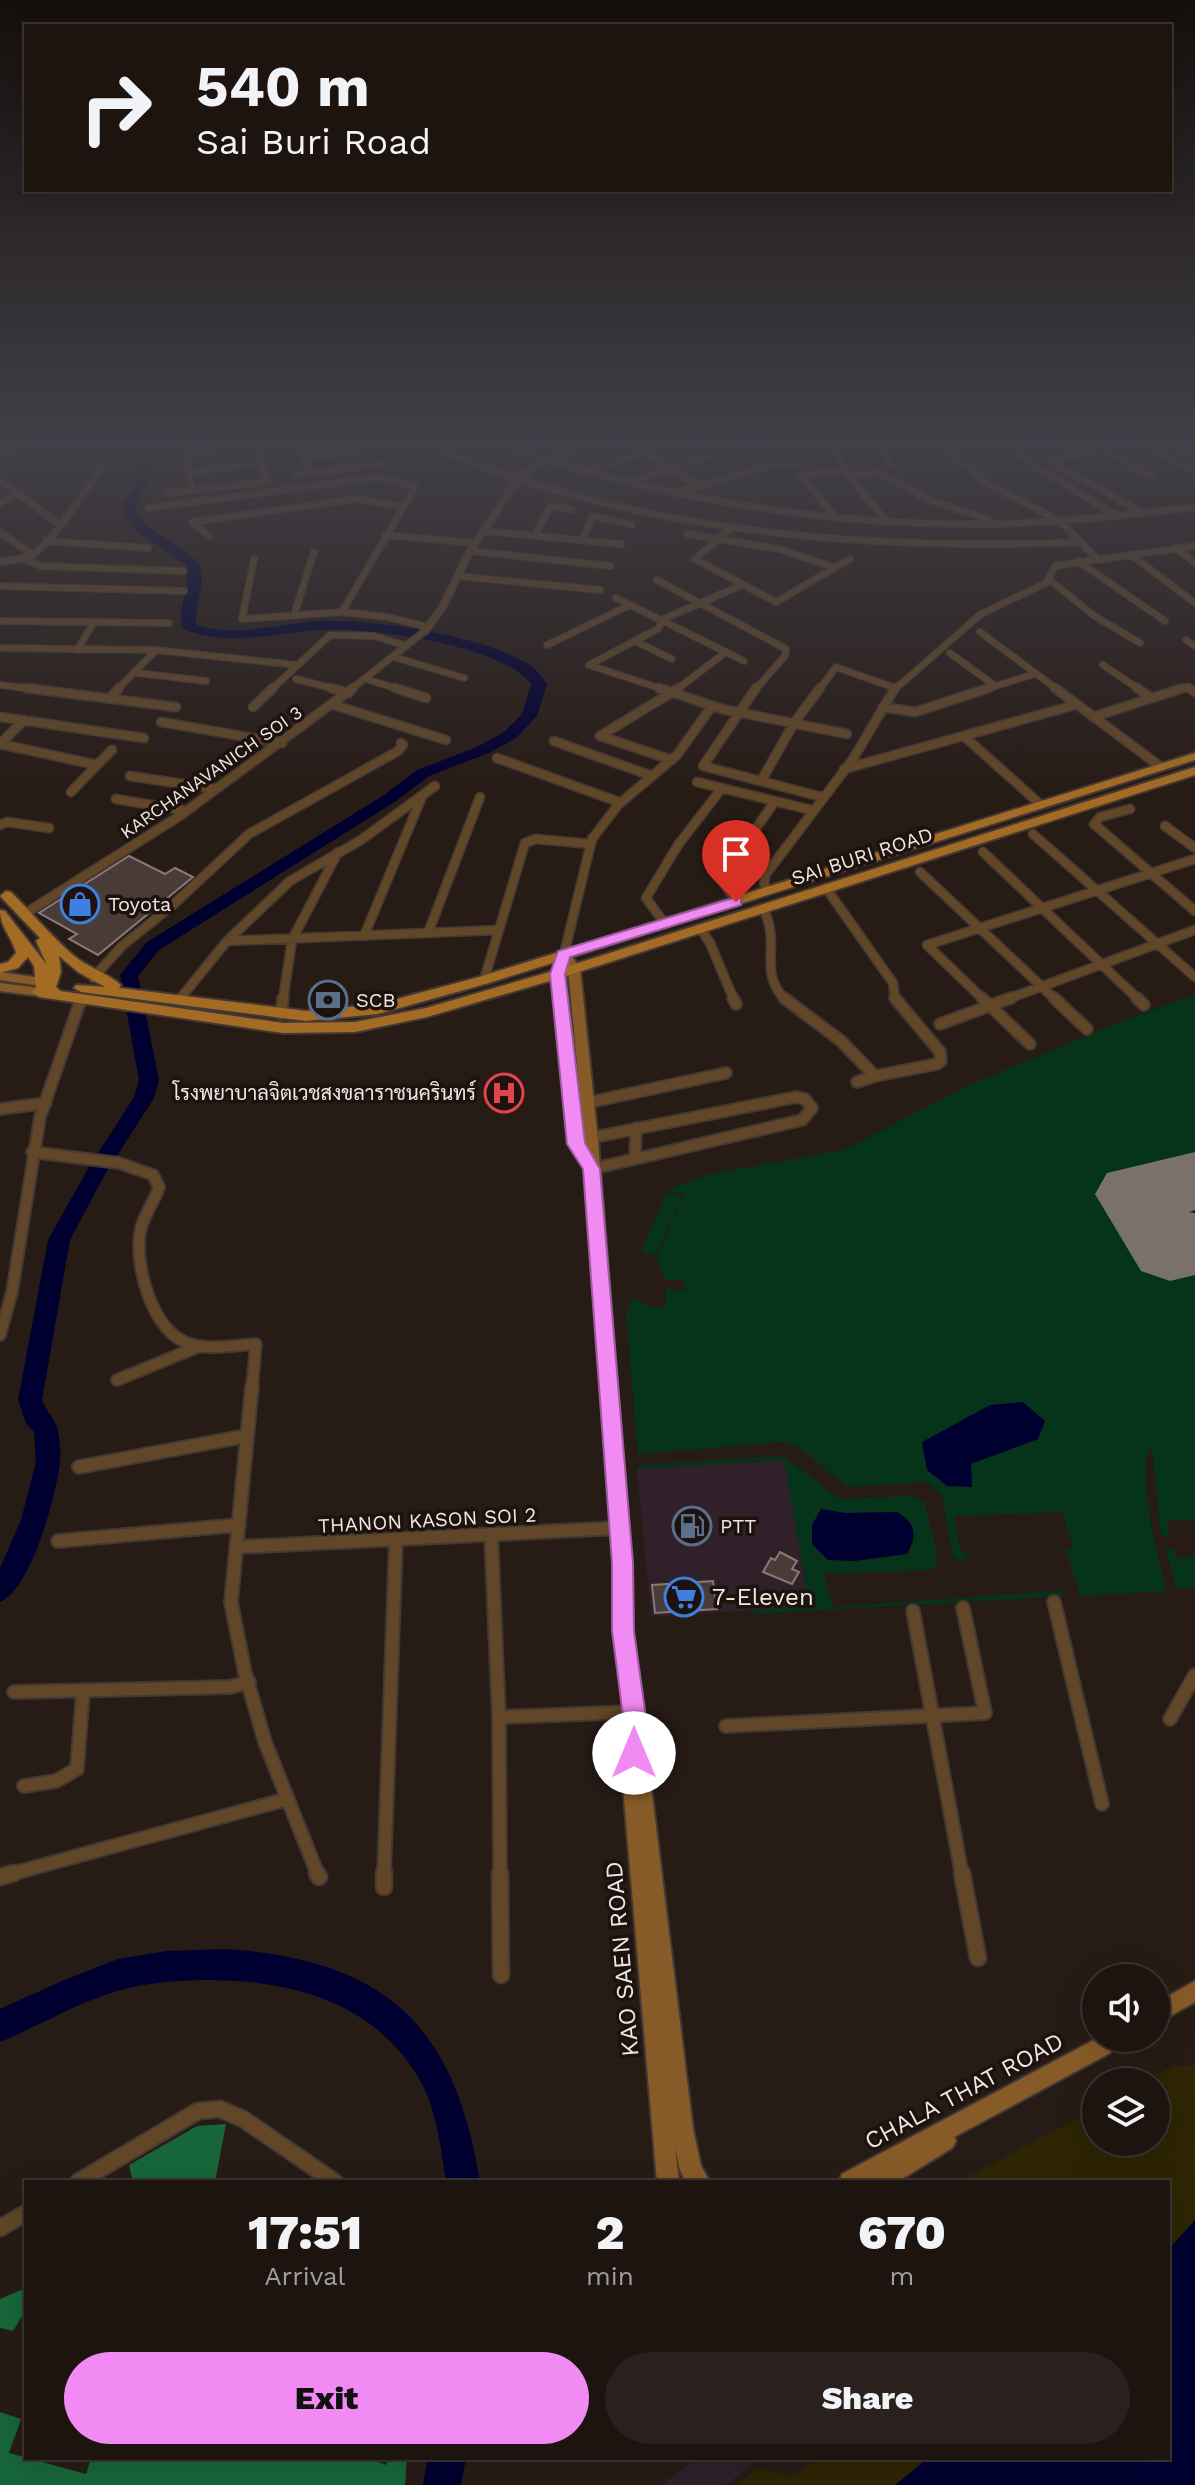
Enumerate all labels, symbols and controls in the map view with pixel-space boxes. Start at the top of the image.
text: 540 m [196,54,370,120]
icon: right [64,56,168,160]
text: Sai Buri Road [196,121,431,163]
street label: KARCHANAVANICH SOI 3 [116,701,306,843]
pin [702,820,770,902]
street label: SAI BURI ROAD [788,822,936,890]
icon: arrive [714,832,758,876]
shop icon: Toyota [59,883,101,925]
place label: Toyota [108,892,171,916]
bank icon: SCB [307,979,349,1021]
place label: SCB [356,988,396,1012]
hospital icon: โรงพยาบาลจิตเวชสงขลาราชนครินทร์ [483,1072,525,1114]
place label: โรงพยาบาลจิตเวชสงขลาราชนครินทร์ [172,1079,476,1105]
street label: THANON KASON SOI 2 [317,1502,537,1538]
fuel station icon: PTT [671,1505,713,1547]
place label: PTT [720,1514,756,1538]
supermarket icon: 7-Eleven [663,1576,705,1618]
place label: 7-Eleven [712,1583,814,1611]
position arrow [592,1711,676,1795]
street label: KAO SAEN ROAD [600,1860,644,2058]
map controls [1082,1964,1170,2156]
button: sound [1082,1964,1170,2052]
street label: CHALA THAT ROAD [860,2027,1068,2155]
button: layers [1082,2068,1170,2156]
text: 17:51 [248,2204,362,2261]
text: 2 [595,2204,624,2261]
text: 670 [858,2204,946,2261]
text: Arrival [264,2261,346,2291]
text: min [586,2261,634,2291]
text: m [889,2261,914,2291]
button: Exit [64,2352,589,2444]
button: Share [605,2352,1130,2444]

